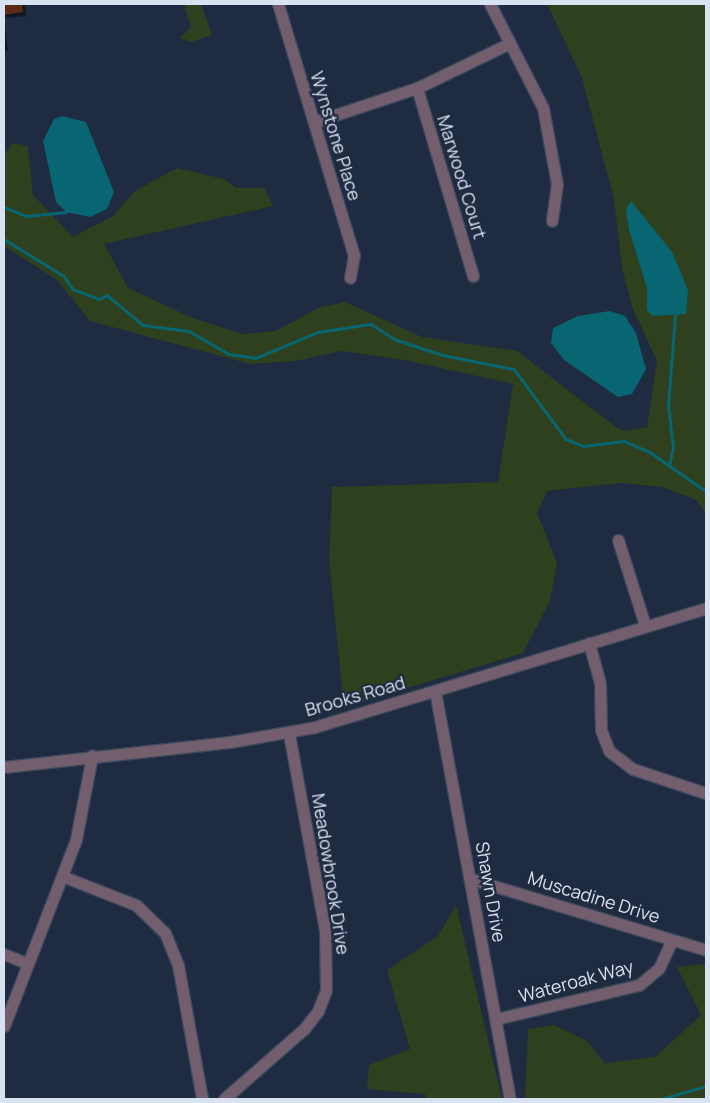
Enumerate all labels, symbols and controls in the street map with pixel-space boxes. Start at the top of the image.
street label: Wynstone Place [306,69,366,203]
street label: Marwood Court [433,112,491,242]
street label: Brooks Road [302,671,408,721]
street label: Meadowbrook Drive [308,792,354,956]
street label: Shawn Drive [472,840,510,944]
street label: Muscadine Drive [525,867,663,927]
street label: Wateroak Way [516,955,636,1007]

